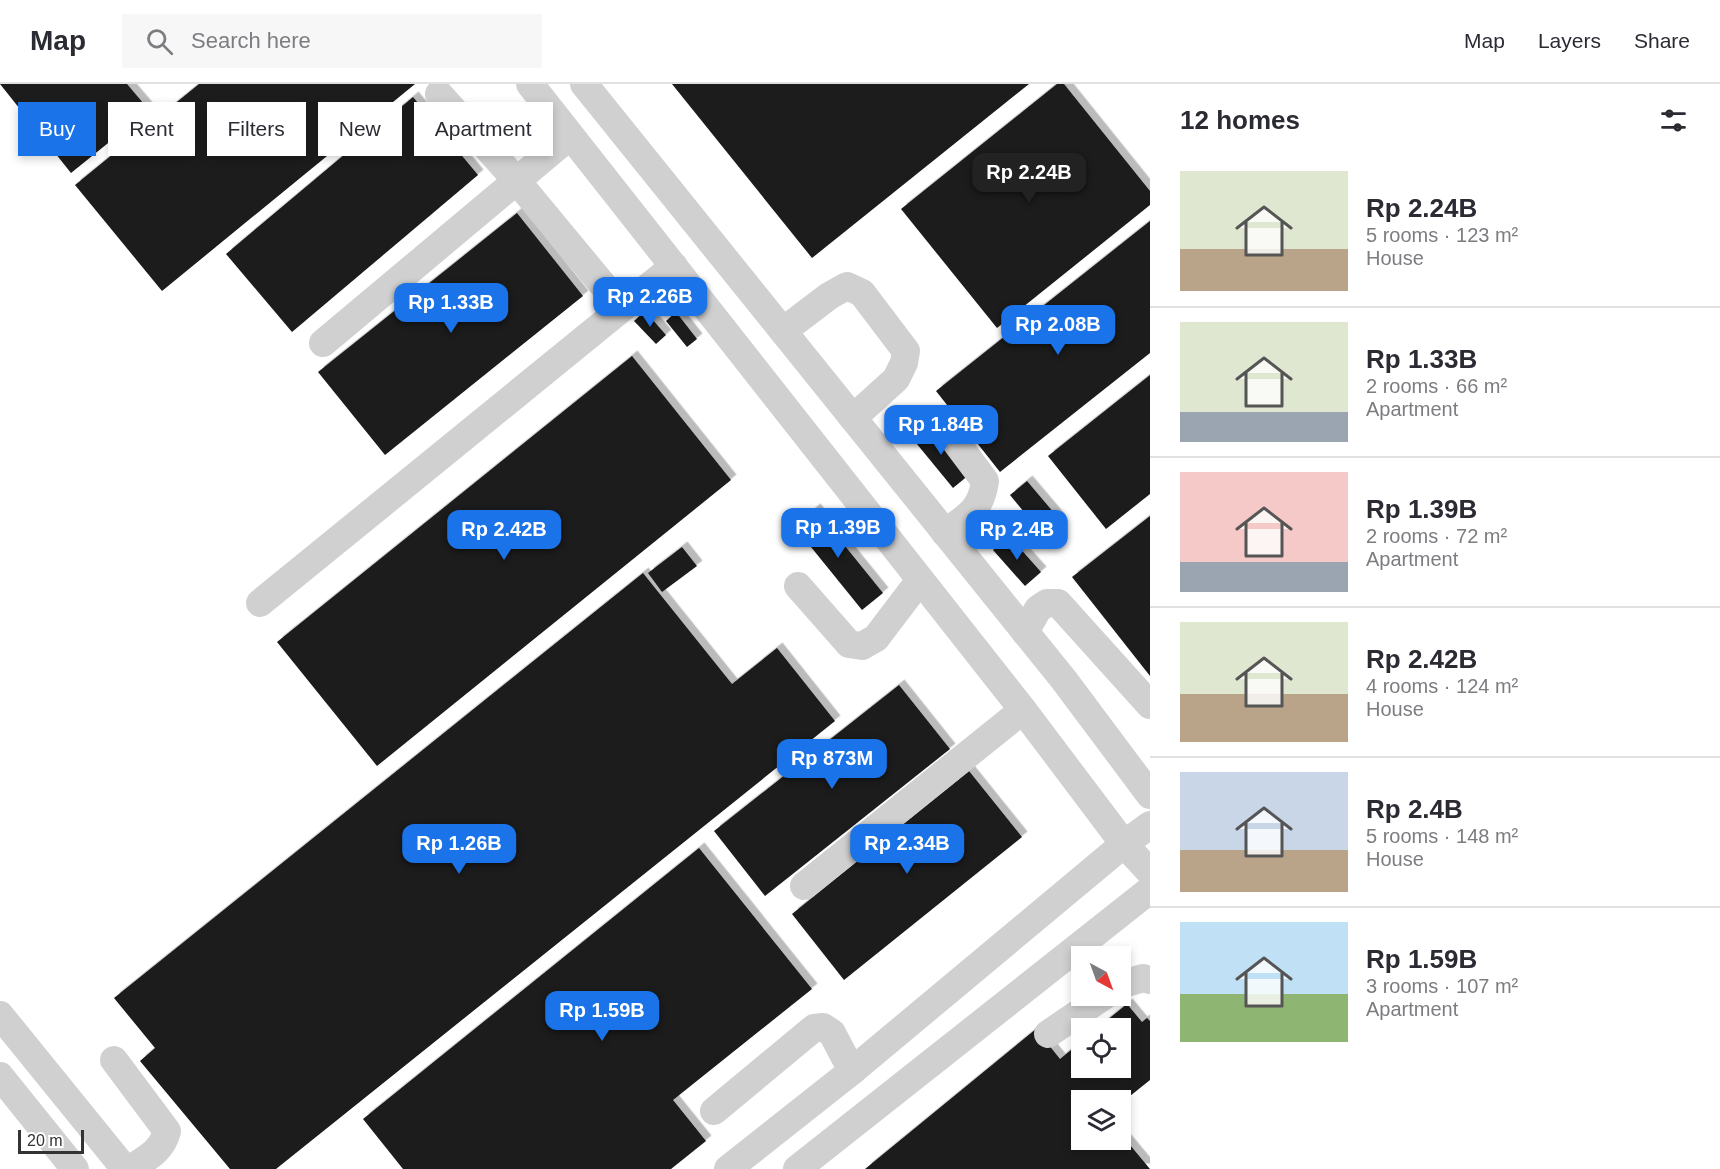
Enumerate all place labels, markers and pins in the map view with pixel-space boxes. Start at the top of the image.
pin: Rp 2.24B [967,153,1091,204]
pin: Rp 2.26B [588,277,712,328]
pin: Rp 1.33B [389,283,513,334]
pin: Rp 2.08B [996,305,1120,356]
pin: Rp 1.84B [879,405,1003,456]
pin: Rp 1.39B [776,508,900,559]
pin: Rp 2.42B [442,510,566,561]
pin: Rp 2.4B [962,510,1072,561]
pin: Rp 873M [777,739,887,790]
pin: Rp 1.26B [397,824,521,875]
pin: Rp 2.34B [845,824,969,875]
pin: Rp 1.59B [540,991,664,1042]

